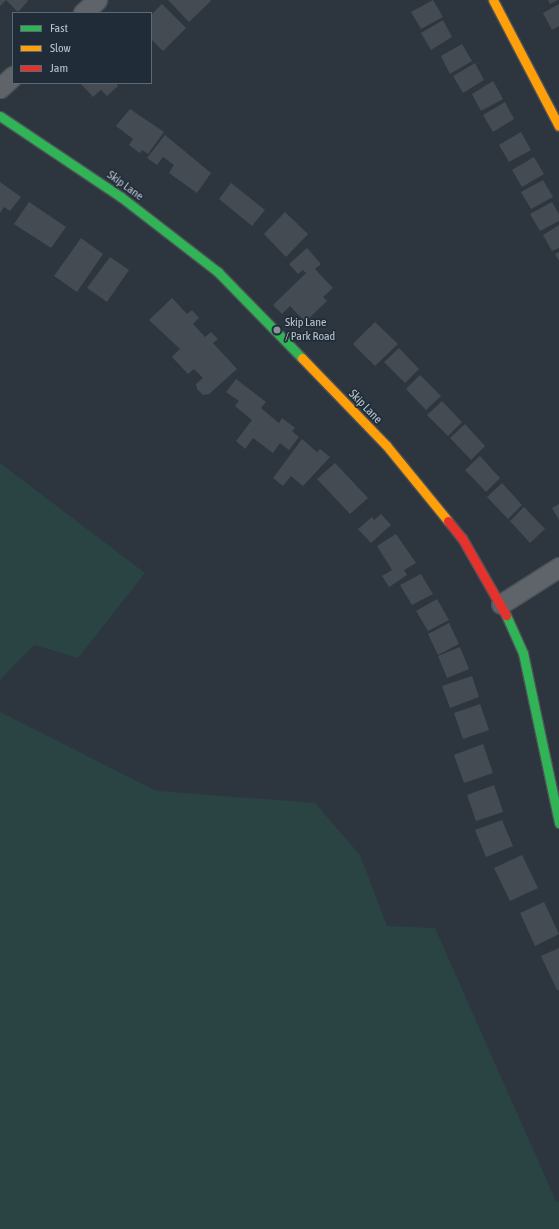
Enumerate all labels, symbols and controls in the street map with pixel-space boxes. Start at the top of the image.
legend [12,12,152,84]
text: Fast [50,21,68,35]
text: Slow [50,41,71,55]
text: Jam [50,61,68,75]
street label: Skip Lane [104,168,146,204]
place label: Skip Lane / Park Road [285,316,335,344]
marker: Skip Lane / Park Road [272,325,282,335]
street label: Skip Lane [345,387,385,427]

